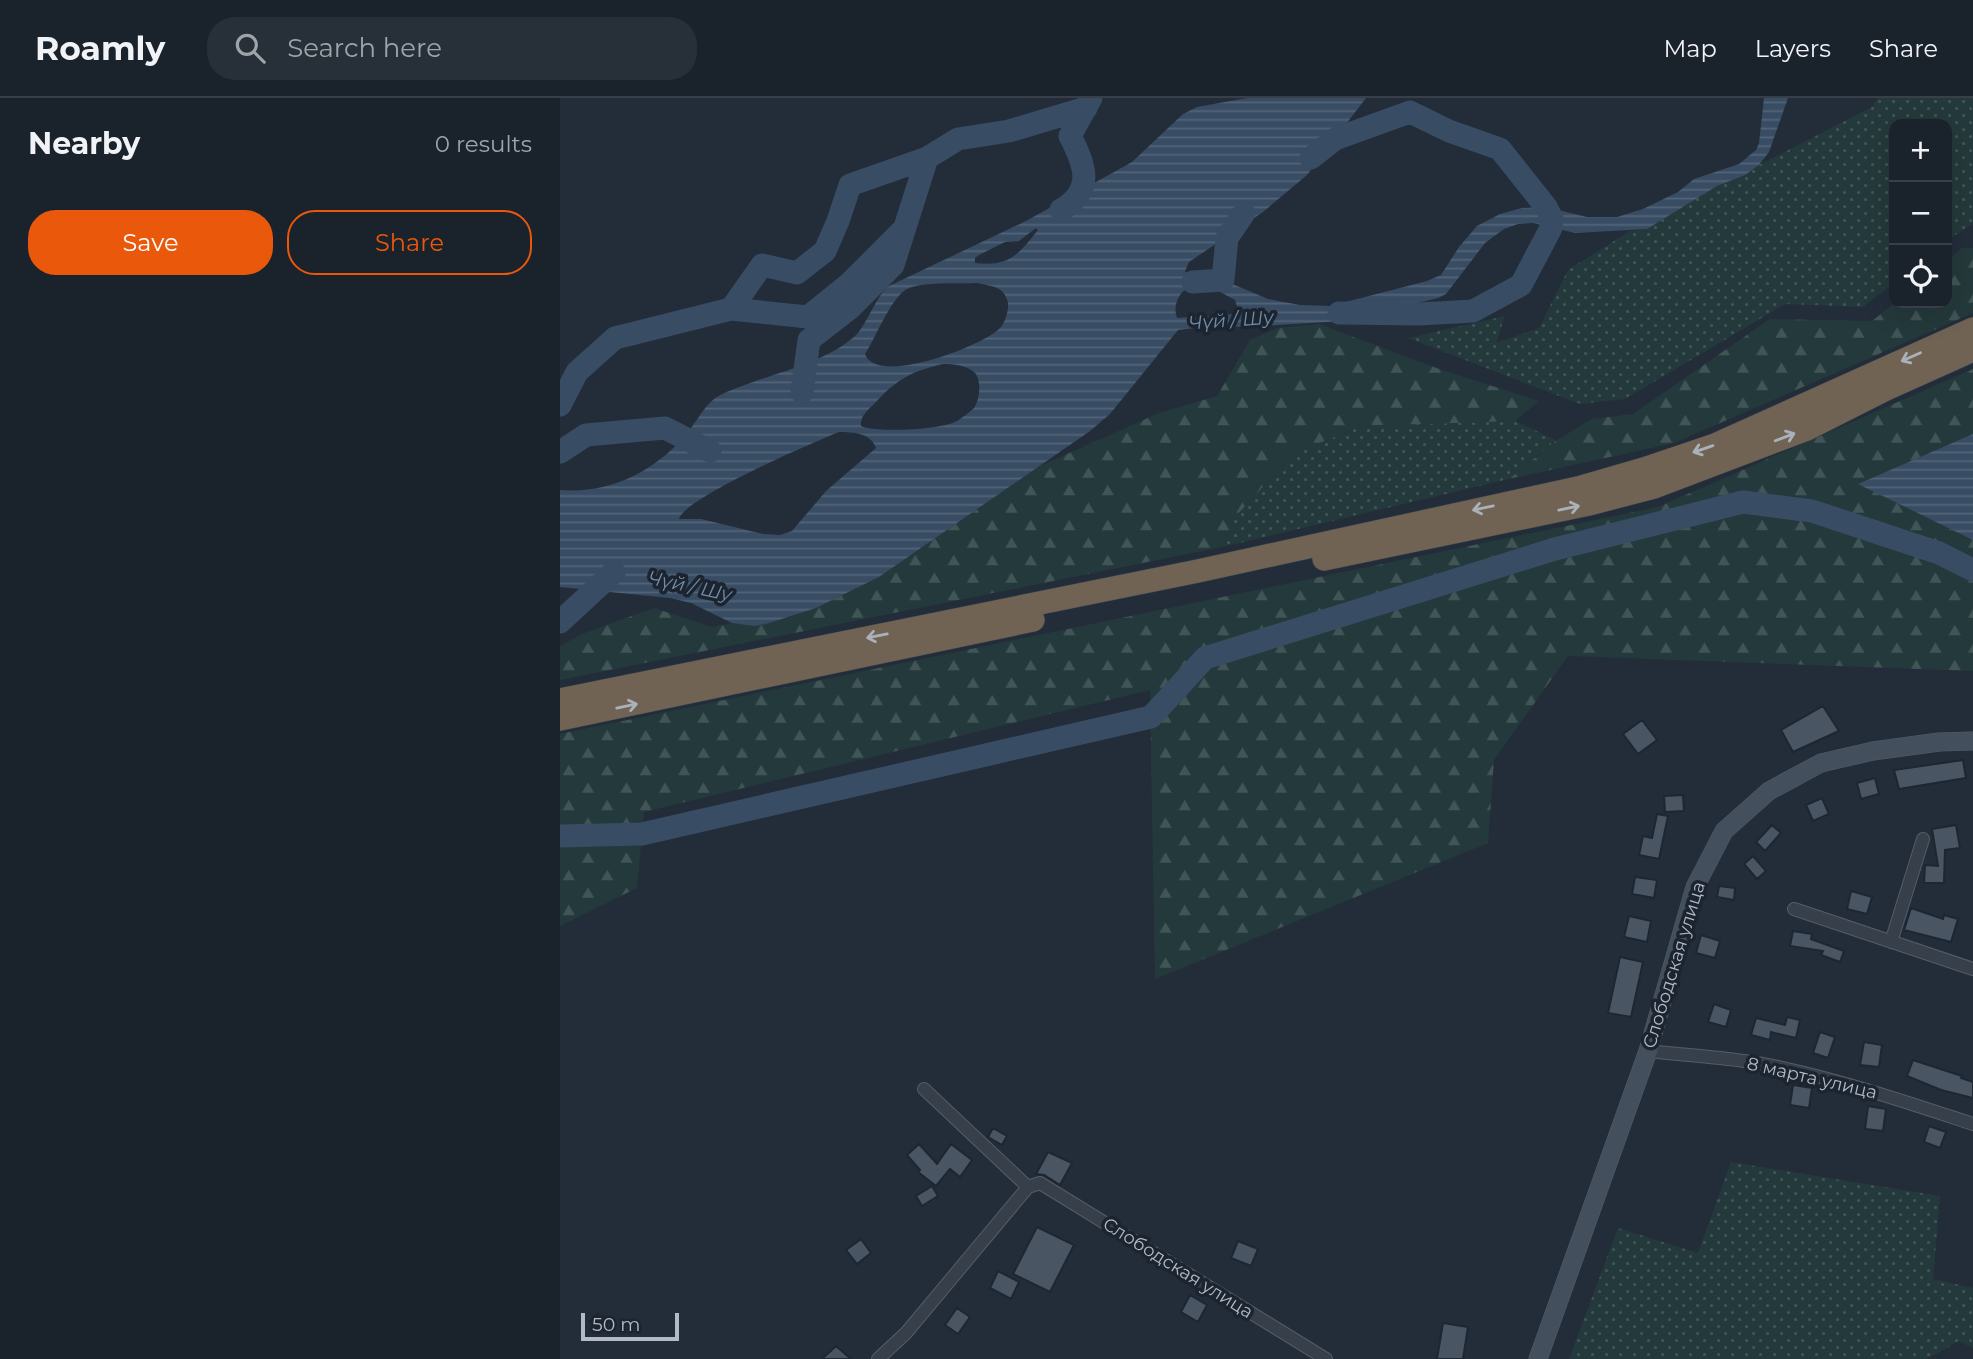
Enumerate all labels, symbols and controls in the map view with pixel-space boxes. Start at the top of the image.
search box [207,17,697,80]
text: Roamly [35,28,165,68]
icon: search [231,29,269,67]
text: Search here [287,32,442,64]
text: Map [1663,34,1717,63]
text: Layers [1755,34,1831,63]
text: Share [1869,34,1938,63]
map controls [1889,119,1952,308]
button: + [1889,119,1952,182]
text: Nearby [28,125,140,162]
text: 0 results [435,130,532,158]
button: − [1889,182,1952,245]
button: Save [28,210,273,275]
button: Share [287,210,532,275]
button: locate [1889,245,1952,308]
water label: Чүй / Шу [1188,305,1276,334]
one-way arrow [1900,351,1922,364]
one-way arrow [1773,430,1795,443]
one-way arrow [1692,444,1714,456]
one-way arrow [1557,501,1580,515]
one-way arrow [1472,502,1495,516]
water label: Чүй / Шу [646,566,735,606]
one-way arrow [866,629,889,643]
one-way arrow [615,698,638,712]
street label: Слободская улица [1638,879,1710,1051]
street label: 8 марта улица [1745,1052,1879,1104]
street label: Слободская улица [1099,1213,1257,1323]
scale bar [581,1310,679,1342]
text: 50 m [592,1313,640,1336]

